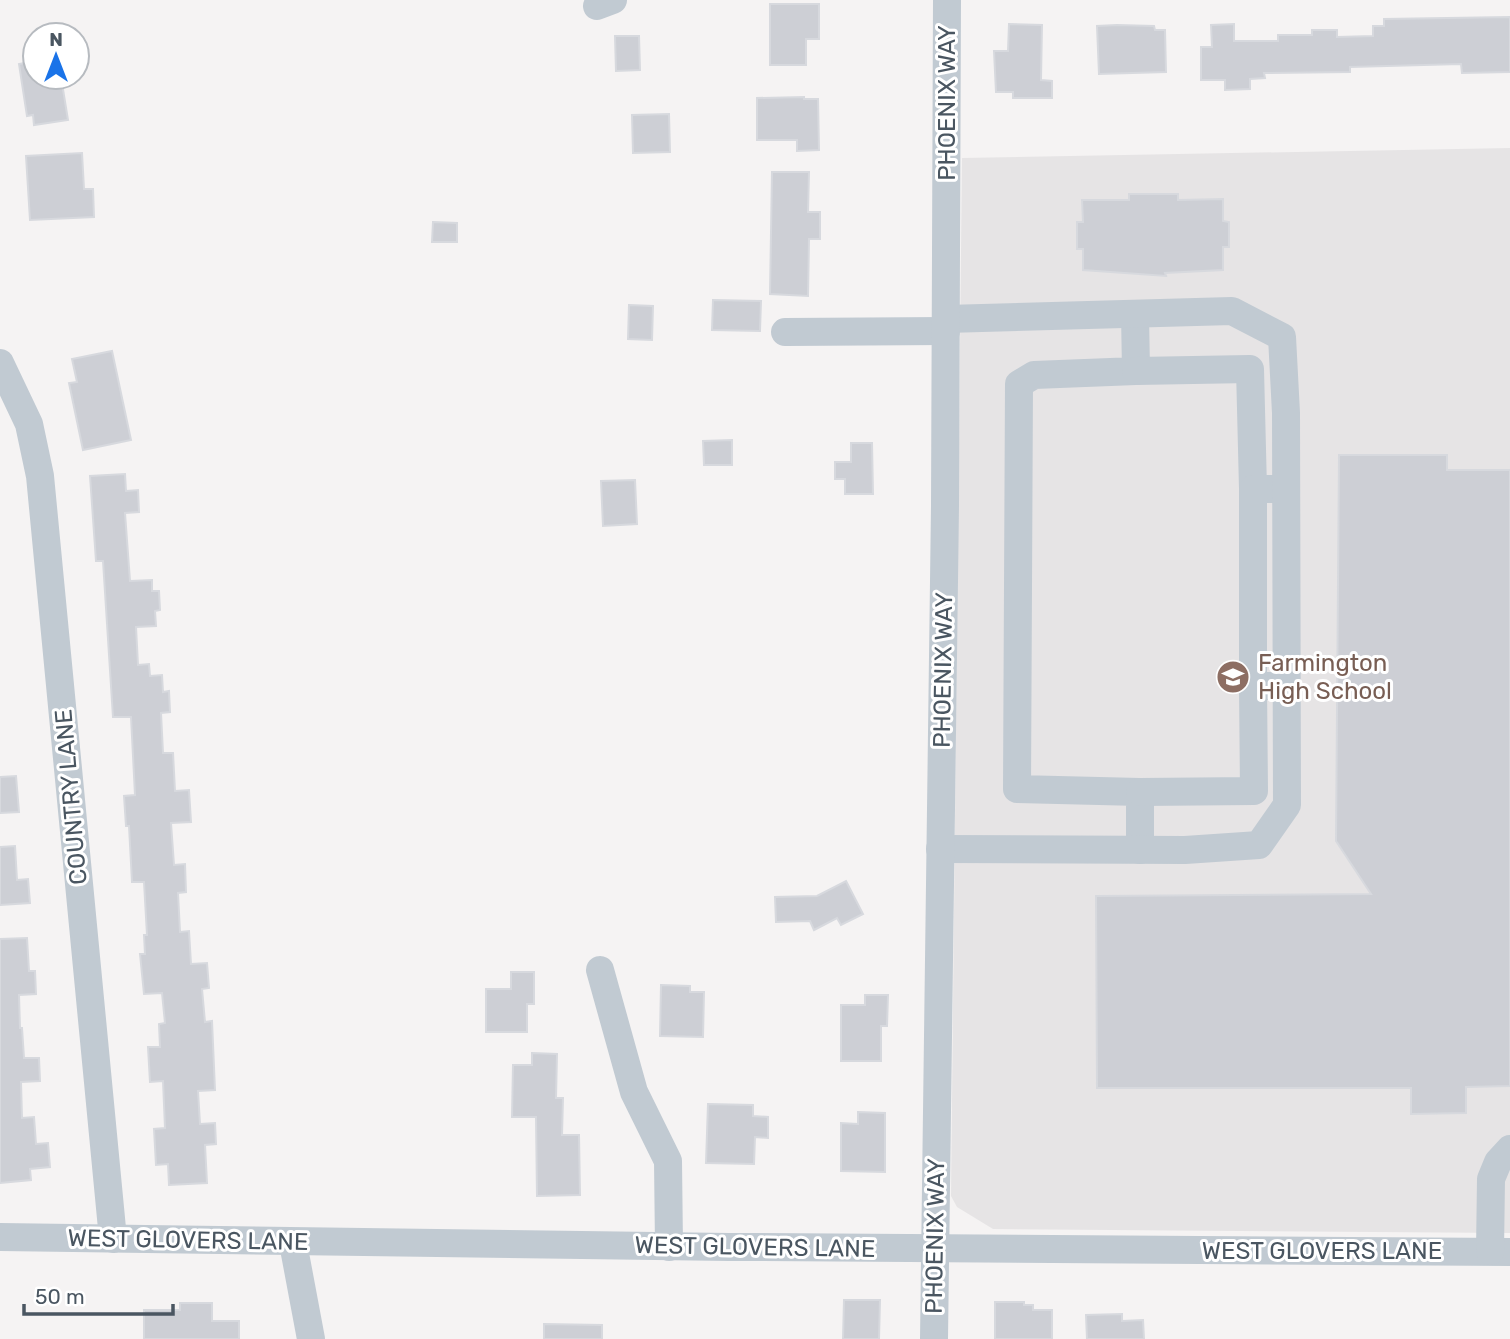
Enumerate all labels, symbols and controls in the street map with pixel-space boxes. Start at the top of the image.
north arrow [21,21,91,91]
street label: PHOENIX WAY [933,25,961,181]
text: N [49,28,63,51]
street label: PHOENIX WAY [928,592,958,748]
place label: Farmington High School [1258,649,1392,705]
school or university icon: Farmington High School [1214,658,1252,696]
street label: COUNTRY LANE [49,708,93,886]
street label: PHOENIX WAY [920,1158,950,1314]
street label: WEST GLOVERS LANE [67,1224,309,1256]
street label: WEST GLOVERS LANE [634,1231,876,1263]
street label: WEST GLOVERS LANE [1202,1237,1442,1265]
scale bar [24,1272,173,1316]
text: 50 m [35,1284,85,1309]

